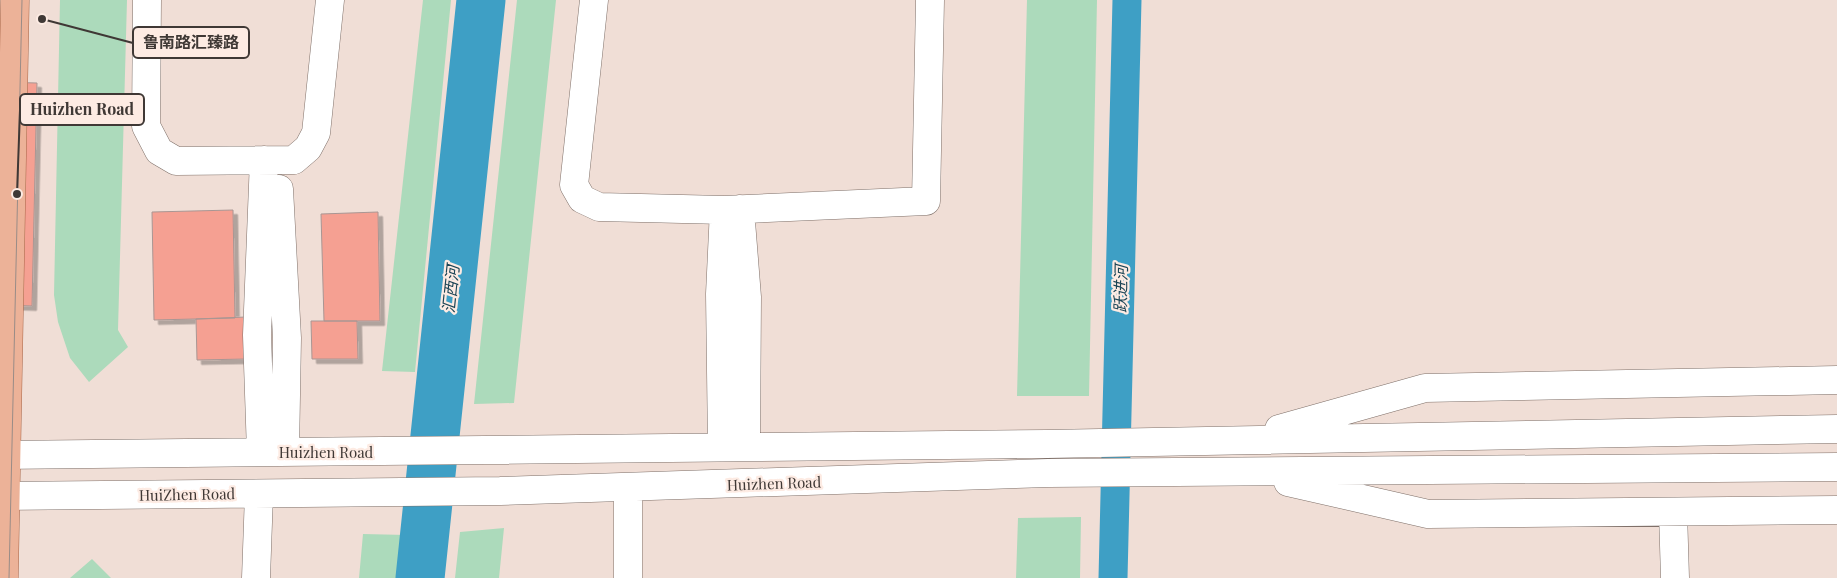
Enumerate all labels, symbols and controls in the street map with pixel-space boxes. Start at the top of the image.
callout: 鲁南路汇臻路 [133,27,249,58]
text: 鲁南路汇臻路 [143,31,239,52]
callout: Huizhen Road [20,94,144,125]
text: Huizhen Road [30,98,134,119]
water label: 汇西河 [437,261,463,314]
water label: 跃进河 [1109,262,1131,313]
street label: Huizhen Road [279,442,374,462]
street label: Huizhen Road [726,471,822,495]
street label: HuiZhen Road [139,483,236,505]

